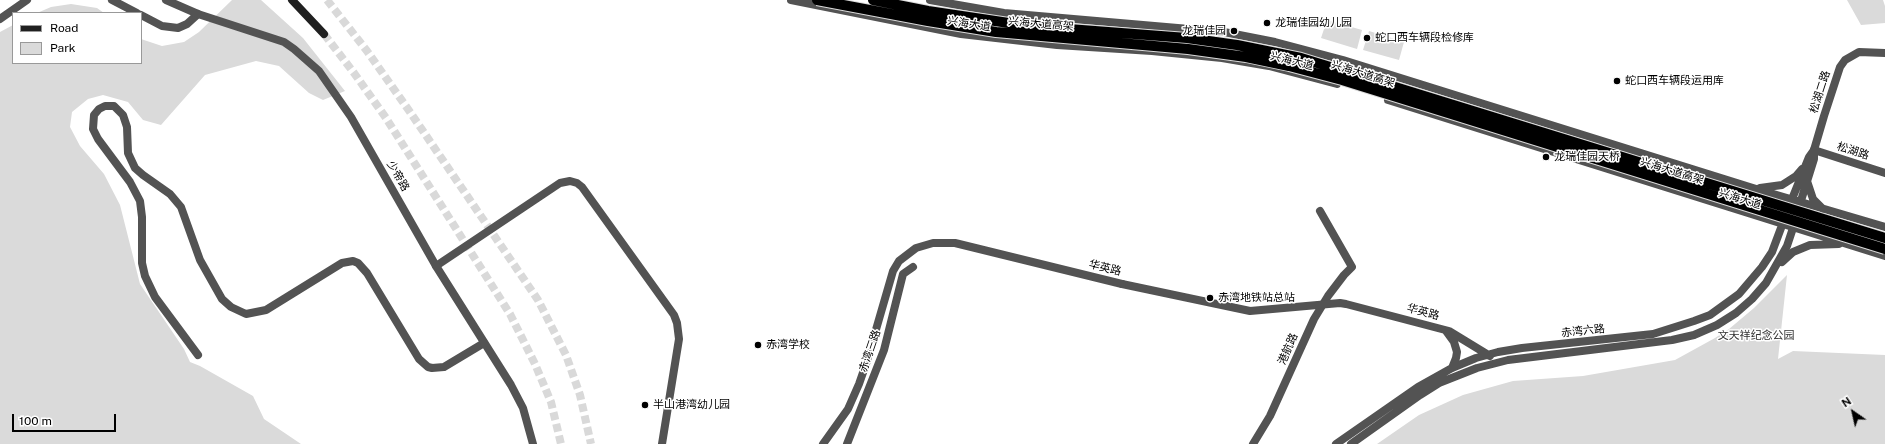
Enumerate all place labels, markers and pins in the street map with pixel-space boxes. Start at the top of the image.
place label: 龙瑞佳园幼儿园 [1275,16,1352,30]
marker: 龙瑞佳园幼儿园 [1262,18,1272,28]
place label: 龙瑞佳园 [1182,24,1226,38]
marker: 龙瑞佳园 [1229,26,1239,36]
place label: 蛇口西车辆段检修库 [1375,31,1474,45]
marker: 蛇口西车辆段检修库 [1362,33,1372,43]
place label: 蛇口西车辆段运用库 [1625,74,1724,88]
marker: 蛇口西车辆段运用库 [1612,76,1622,86]
place label: 龙瑞佳园天桥 [1554,150,1620,164]
marker: 龙瑞佳园天桥 [1541,152,1551,162]
place label: 赤湾地铁站总站 [1218,291,1295,305]
marker: 赤湾地铁站总站 [1205,293,1215,303]
place label: 赤湾学校 [766,338,810,352]
marker: 赤湾学校 [753,340,763,350]
place label: 半山港湾幼儿园 [653,398,730,412]
marker: 半山港湾幼儿园 [640,400,650,410]

